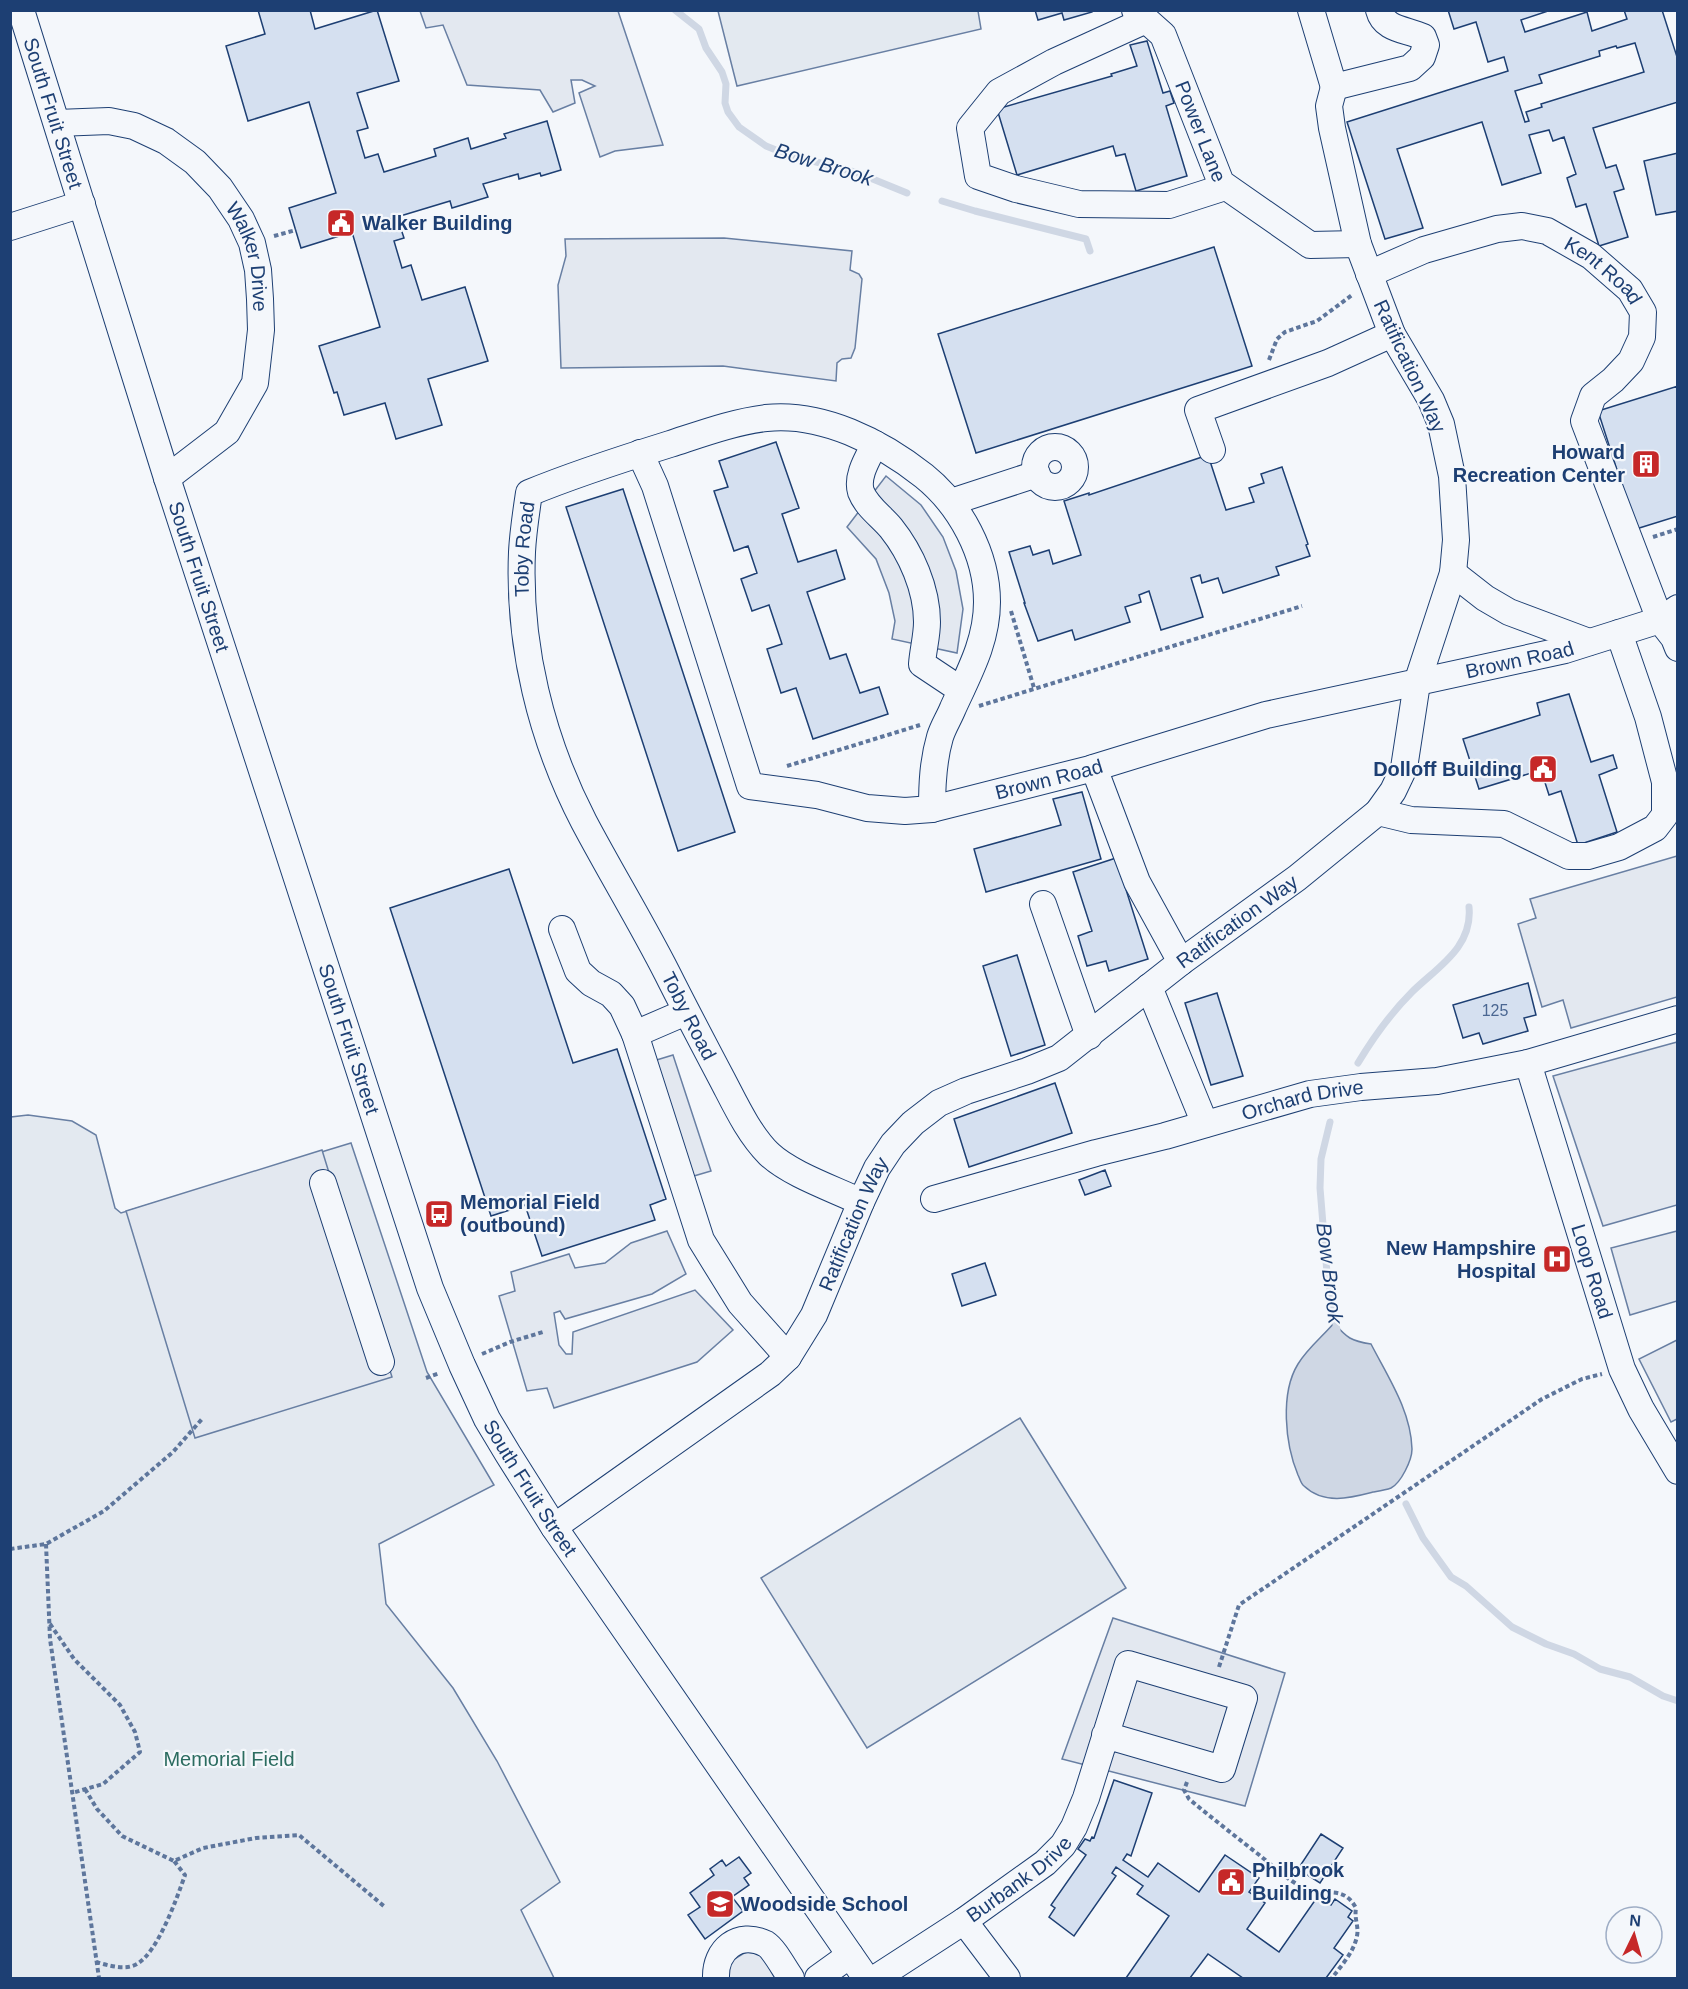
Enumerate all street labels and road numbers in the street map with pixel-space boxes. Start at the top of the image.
street label: South Fruit Street [19,35,87,192]
street label: Power Lane [1171,78,1230,185]
street label: Walker Drive [222,198,271,312]
street label: Kent Road [1561,232,1647,308]
street label: Ratification Way [1370,296,1450,436]
street label: South Fruit Street [164,499,234,655]
street label: Toby Road [511,500,539,597]
street label: Brown Road [1463,637,1577,682]
street label: Brown Road [993,755,1105,804]
street label: Ratification Way [1172,870,1302,973]
street label: South Fruit Street [314,961,384,1117]
street label: Toby Road [657,968,721,1064]
street label: Orchard Drive [1239,1076,1365,1124]
street label: Ratification Way [814,1153,892,1294]
street label: Loop Road [1567,1221,1617,1321]
street label: South Fruit Street [479,1416,582,1560]
street label: Burbank Drive [962,1833,1076,1927]

